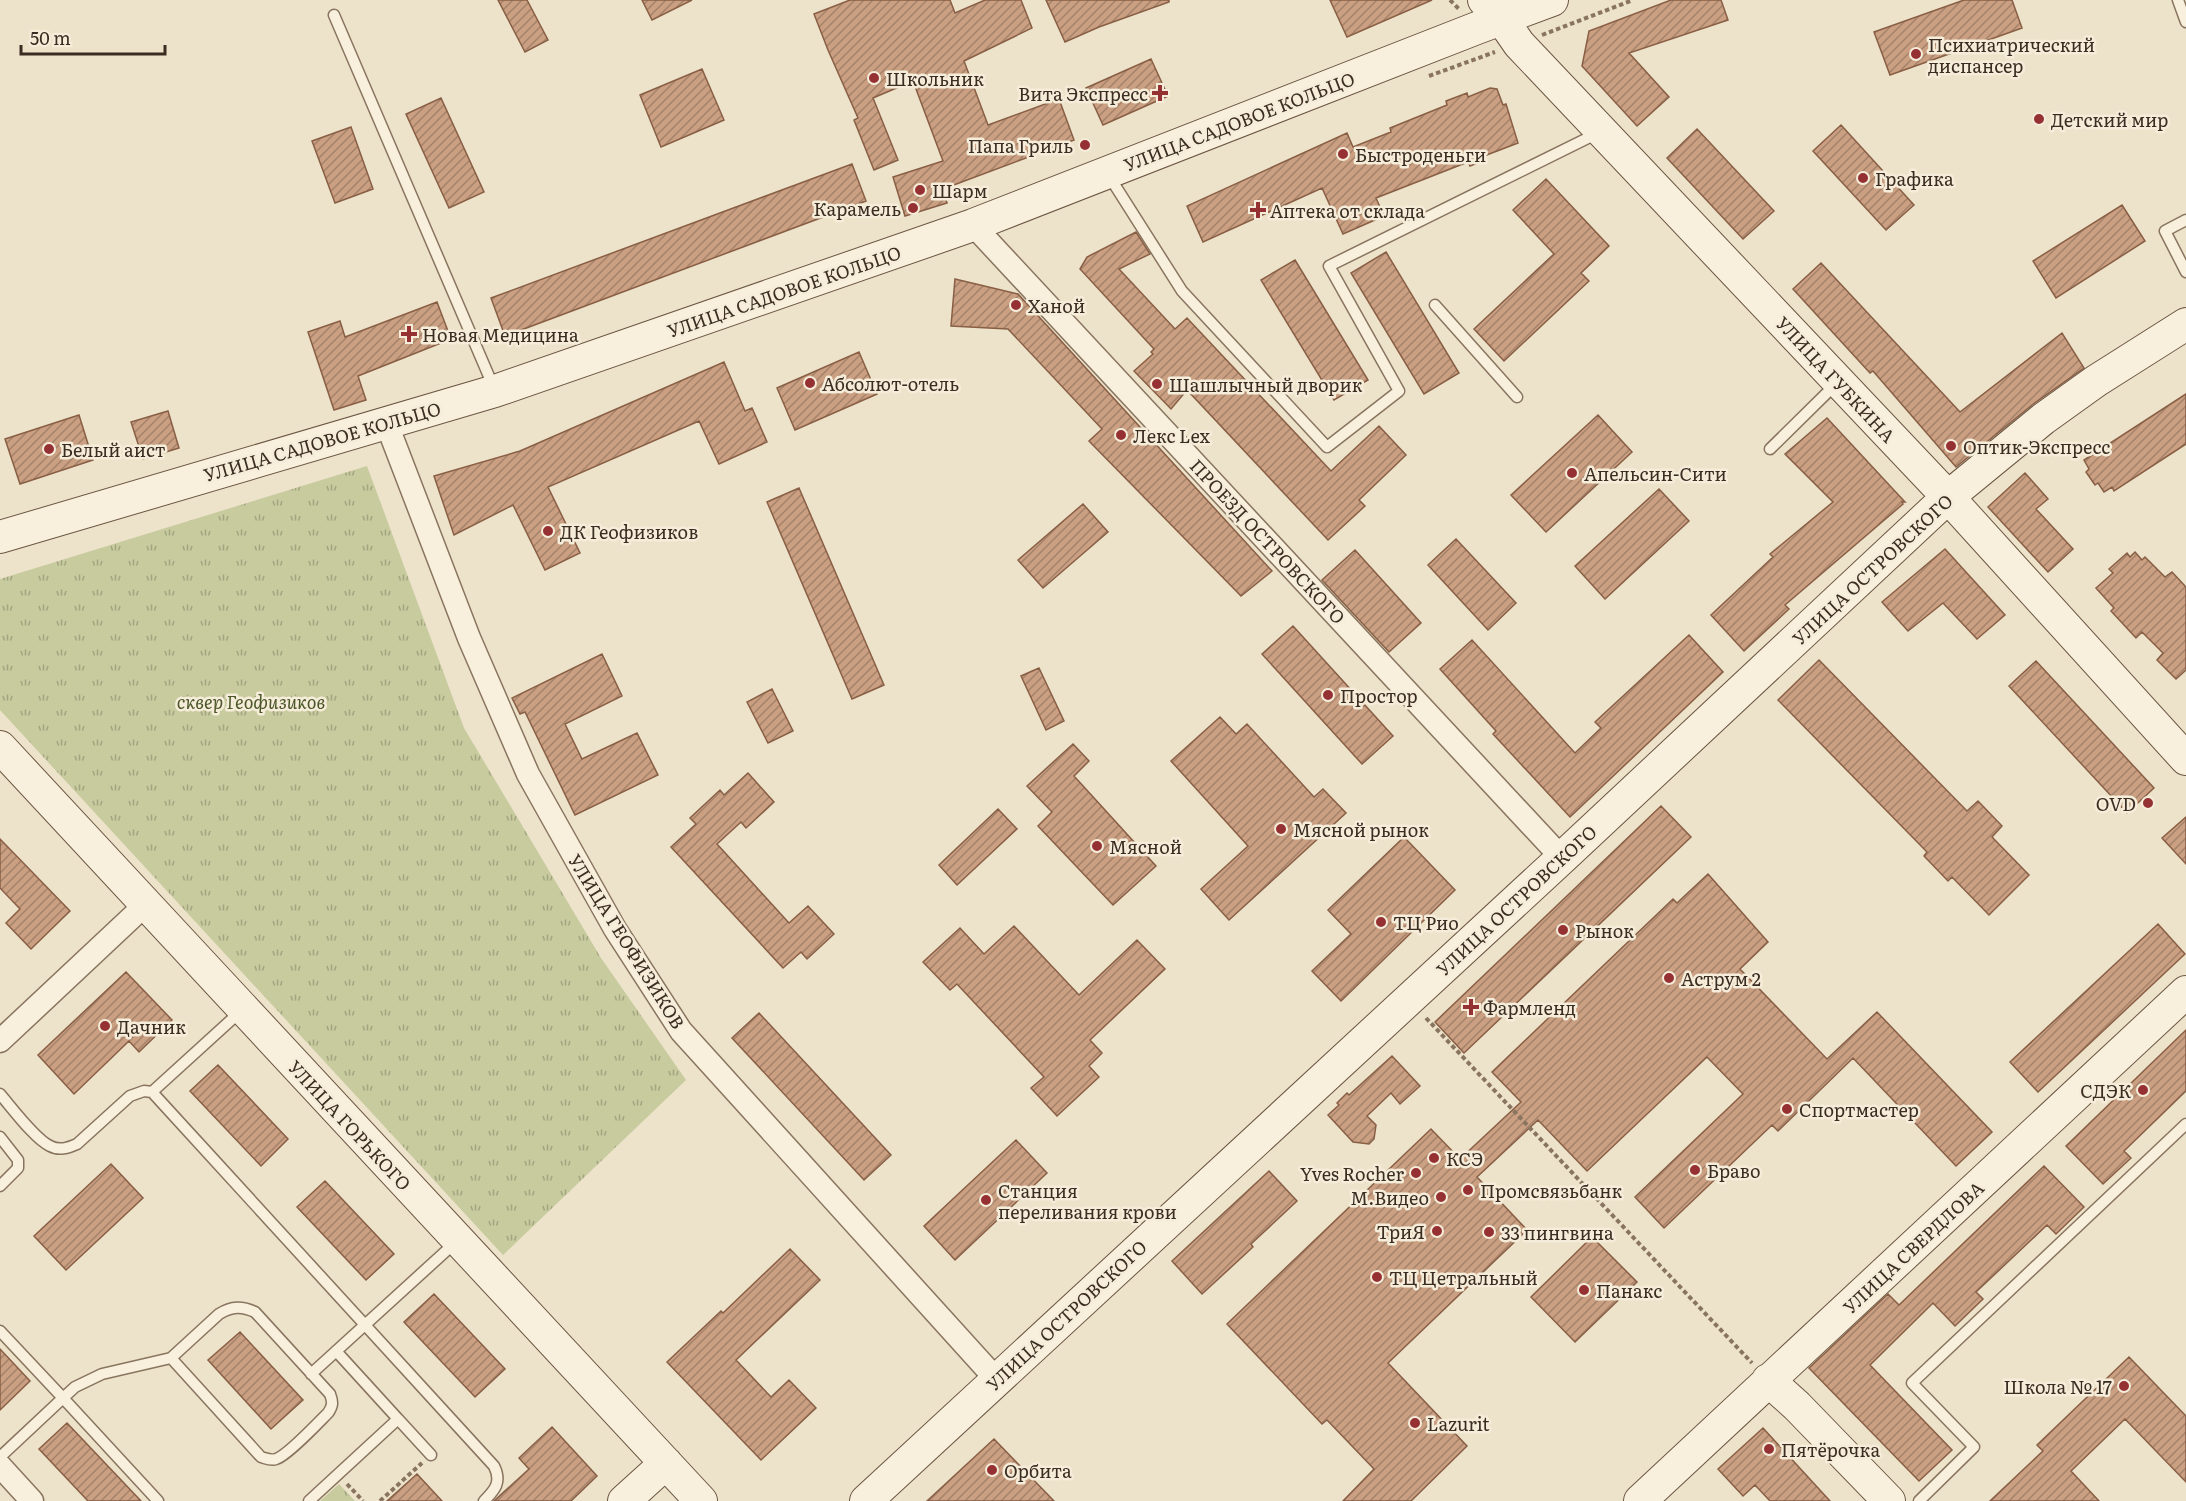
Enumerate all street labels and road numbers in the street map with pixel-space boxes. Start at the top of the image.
street label: УЛИЦА САДОВОЕ КОЛЬЦО [1120,64,1358,178]
street label: УЛИЦА САДОВОЕ КОЛЬЦО [664,238,904,344]
street label: УЛИЦА ГУБКИНА [1770,310,1902,448]
street label: УЛИЦА САДОВОЕ КОЛЬЦО [200,394,444,488]
street label: ПРОЕЗД ОСТРОВСКОГО [1184,452,1352,630]
street label: УЛИЦА ОСТРОВСКОГО [1786,487,1958,651]
street label: УЛИЦА ОСТРОВСКОГО [1430,818,1602,982]
street label: УЛИЦА ГЕОФИЗИКОВ [562,848,692,1034]
street label: УЛИЦА ГОРЬКОГО [282,1054,418,1196]
street label: УЛИЦА СВЕРДЛОВА [1836,1174,1990,1320]
street label: УЛИЦА ОСТРОВСКОГО [980,1233,1152,1397]

